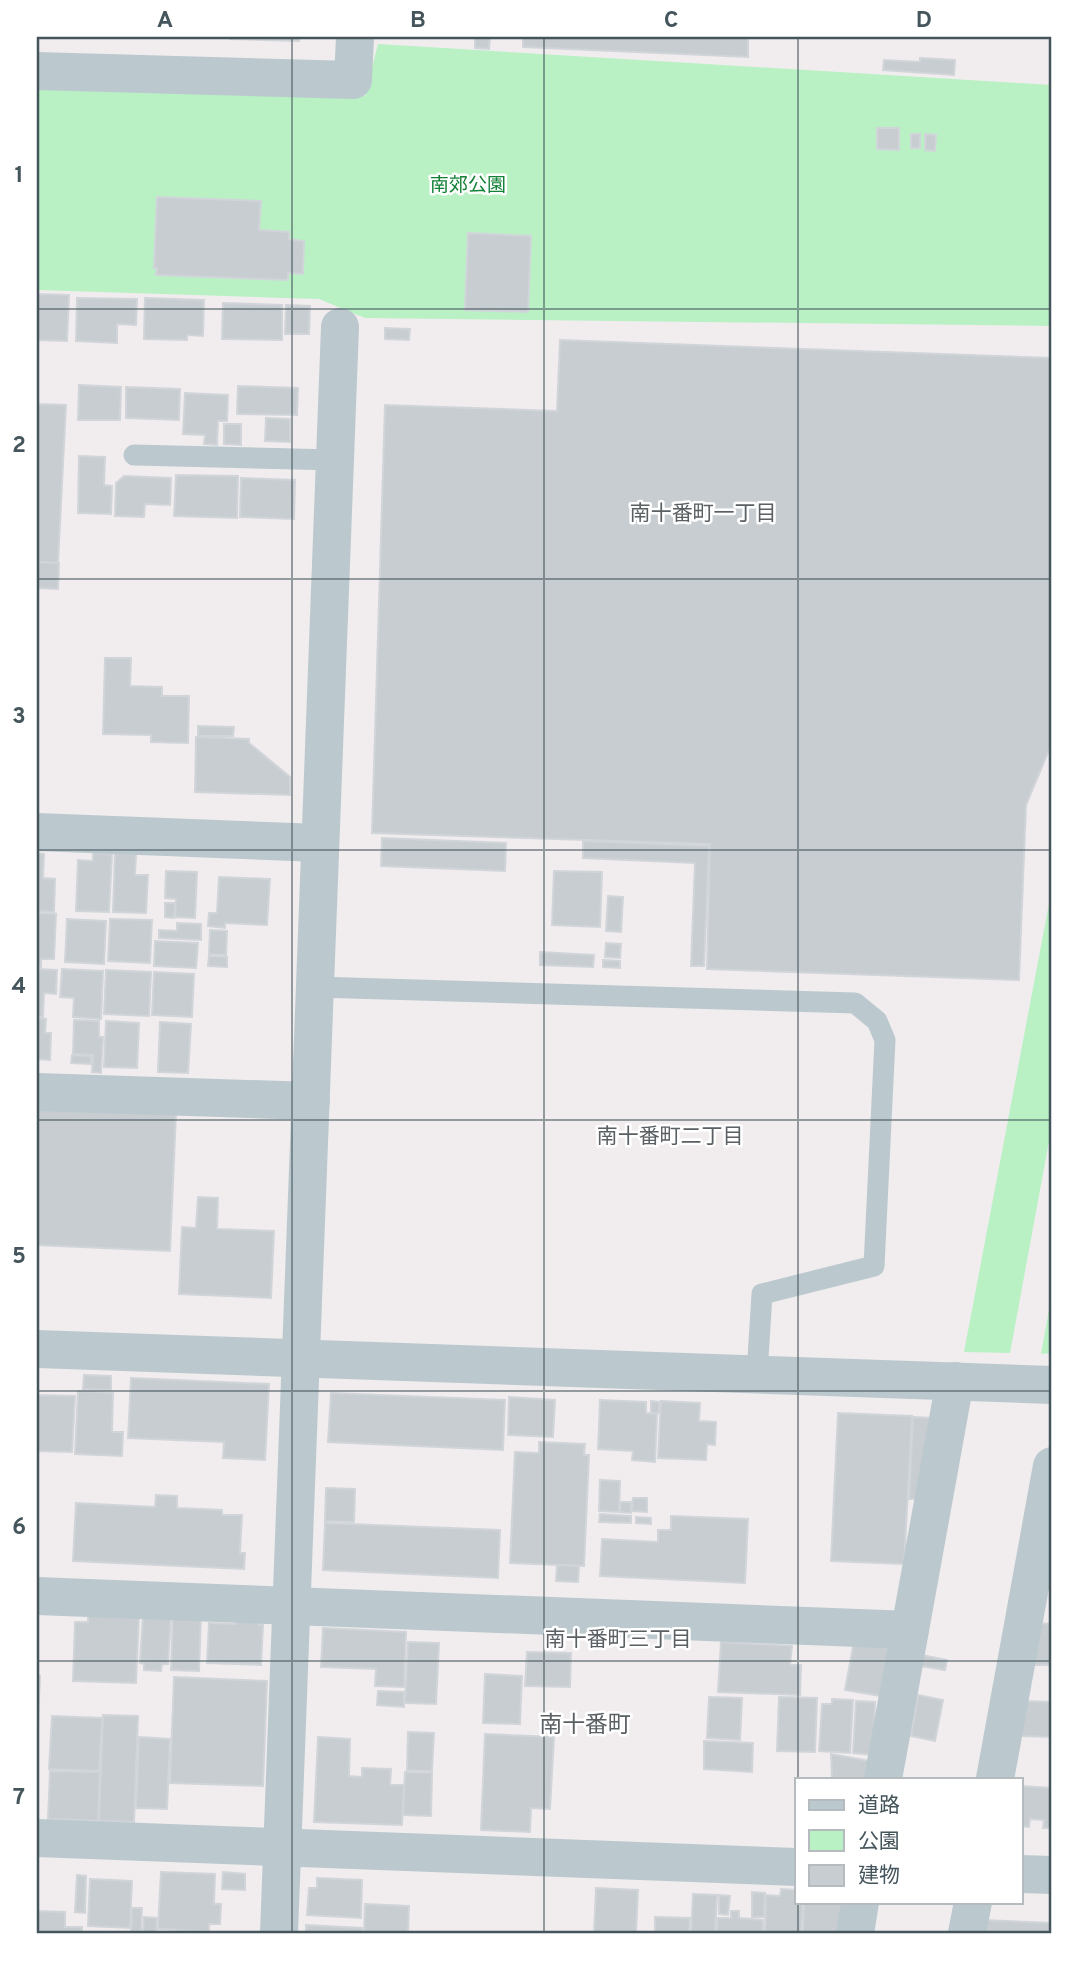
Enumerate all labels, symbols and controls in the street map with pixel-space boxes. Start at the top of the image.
text: A [157,7,173,36]
text: B [410,7,426,36]
text: C [664,7,678,36]
text: D [916,7,932,36]
text: 1 [14,162,24,191]
park label: 南郊公園 [430,174,506,198]
text: 2 [12,432,26,461]
district label: 南十番町一丁目 [630,501,777,528]
text: 3 [12,703,26,732]
text: 4 [12,973,26,1002]
district label: 南十番町二丁目 [597,1124,744,1151]
text: 5 [12,1243,26,1272]
text: 6 [12,1514,26,1543]
district label: 南十番町三丁目 [545,1627,692,1654]
district label: 南十番町 [539,1712,631,1741]
legend [795,1778,1023,1904]
text: 7 [13,1784,25,1813]
text: 道路 [858,1793,900,1820]
text: 公園 [858,1829,900,1856]
text: 建物 [858,1863,900,1890]

